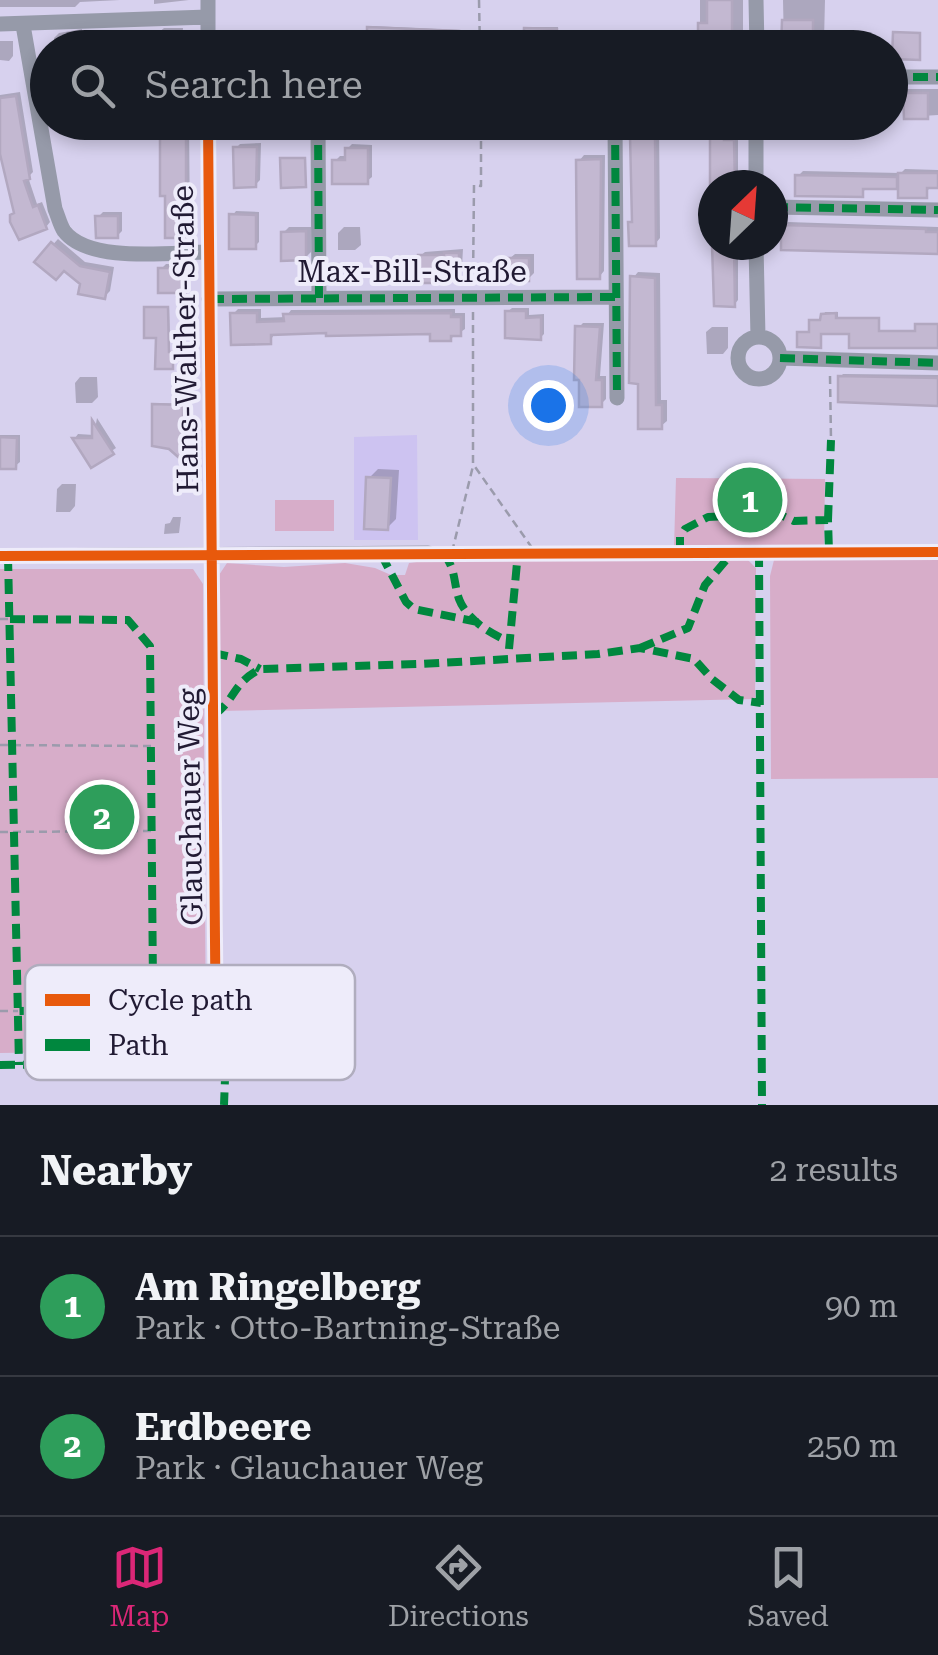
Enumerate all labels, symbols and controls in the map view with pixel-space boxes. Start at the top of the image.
search box [30,30,908,140]
icon: search [65,58,120,113]
text: Search here [145,63,363,107]
north arrow [698,170,788,260]
street label: Hans-Walther-Straße [165,185,205,493]
street label: Max-Bill-Straße [297,254,527,289]
your location [523,380,574,431]
pin: 1 [718,462,782,538]
street label: Glauchauer Weg [170,688,210,926]
pin: 2 [70,780,134,854]
legend [25,965,355,1080]
text: Cycle path [108,984,253,1017]
text: Path [108,1029,169,1062]
text: Nearby [40,1146,192,1195]
text: 2 results [770,1151,898,1189]
text: Am Ringelberg [135,1265,421,1309]
text: 1 [64,1287,81,1325]
text: 90 m [825,1287,898,1325]
text: Park · Otto-Bartning-Straße [135,1309,560,1347]
text: Erdbeere [135,1405,312,1449]
text: 2 [64,1427,81,1465]
text: 250 m [807,1427,898,1465]
text: Park · Glauchauer Weg [135,1449,483,1487]
tab: Map [109,1540,169,1633]
tab: Directions [388,1540,529,1633]
tab: Saved [747,1540,829,1633]

